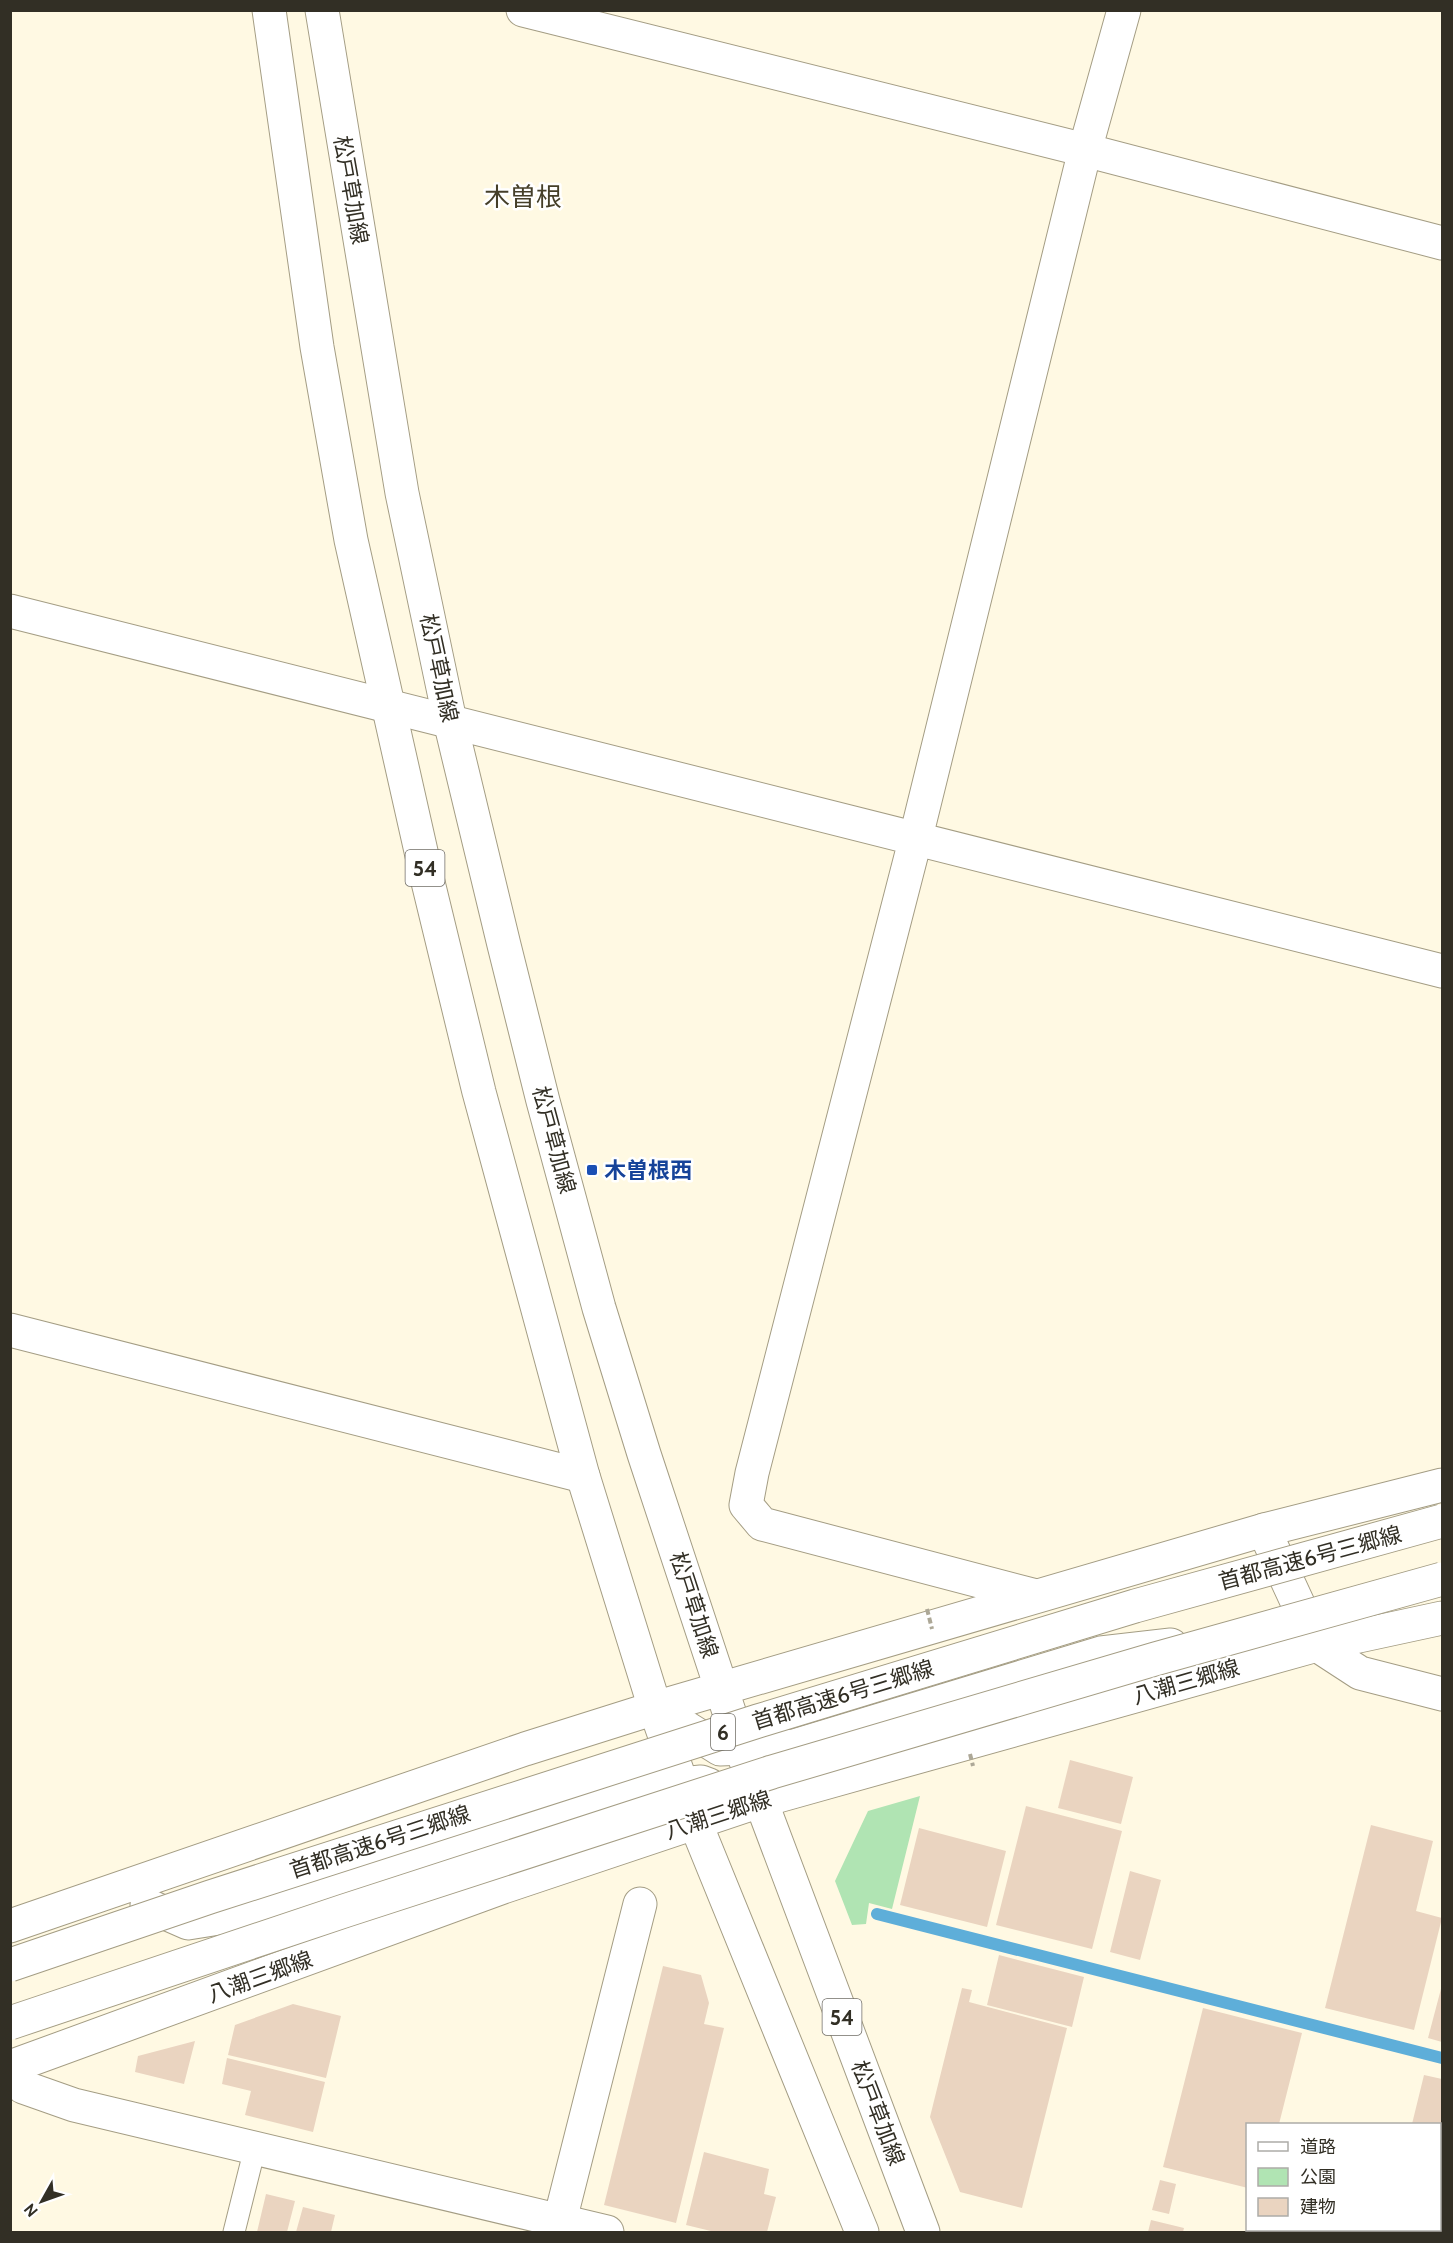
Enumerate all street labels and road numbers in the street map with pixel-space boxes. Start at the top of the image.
street label: 松戸草加線 [328,133,374,247]
street label: 松戸草加線 [414,611,464,725]
road number: 54 [406,850,444,886]
street label: 松戸草加線 [527,1083,581,1197]
street label: 首都高速6号三郷線 [1215,1521,1405,1595]
street label: 松戸草加線 [664,1549,724,1661]
street label: 八潮三郷線 [1129,1654,1243,1710]
street label: 首都高速6号三郷線 [749,1655,937,1735]
road number: 6 [711,1714,735,1750]
street label: 八潮三郷線 [662,1785,774,1845]
street label: 首都高速6号三郷線 [286,1800,474,1884]
street label: 八潮三郷線 [204,1946,316,2008]
road number: 54 [822,1999,862,2035]
street label: 松戸草加線 [846,2057,910,2169]

